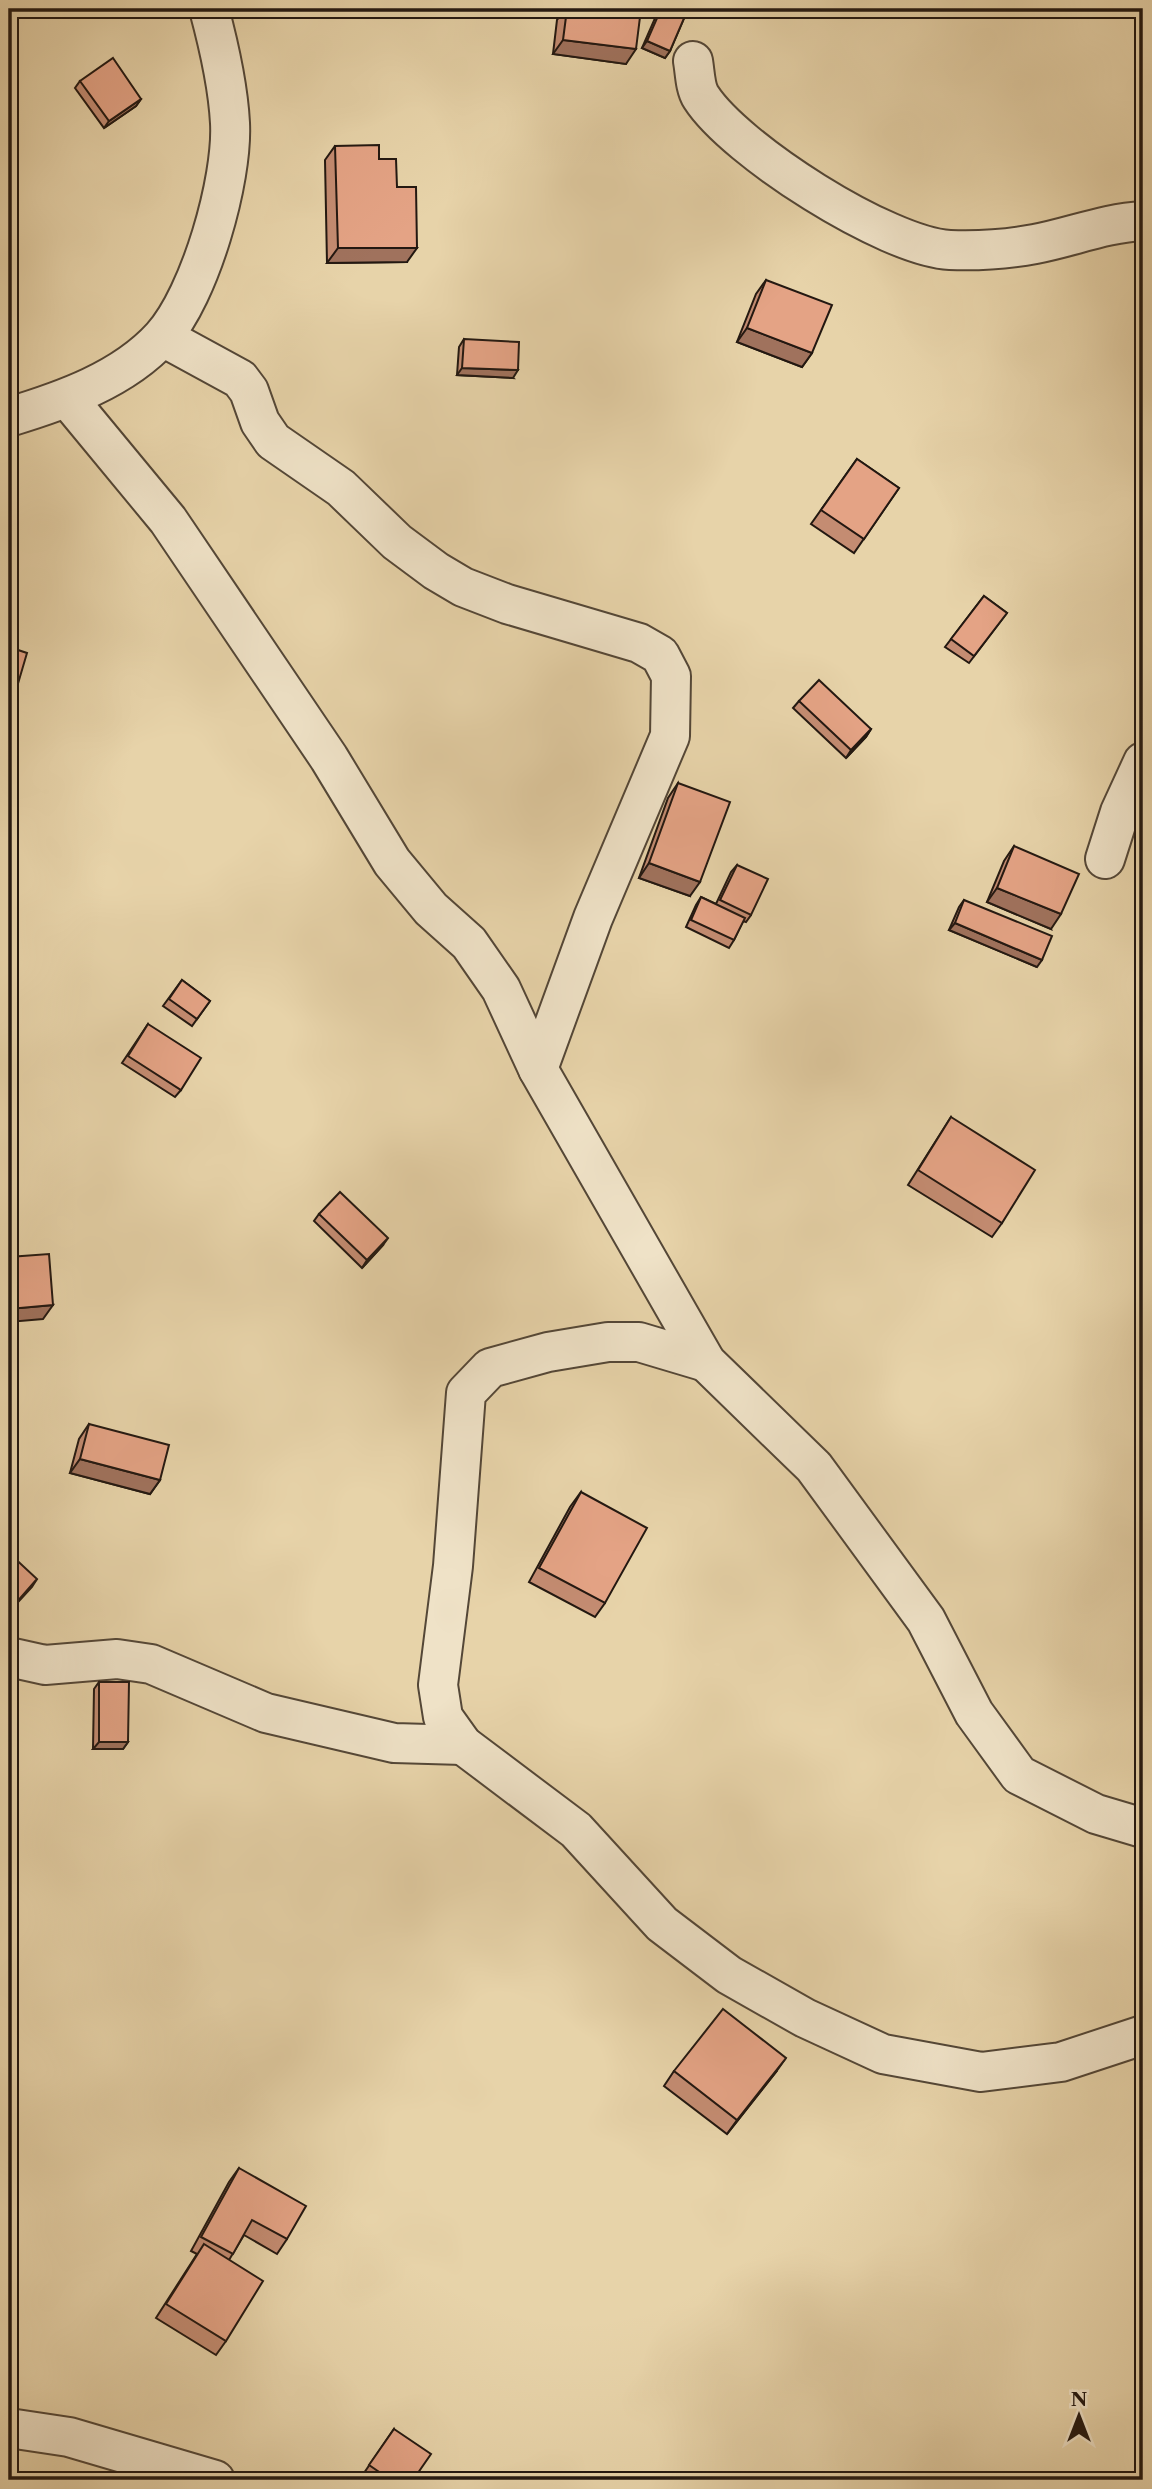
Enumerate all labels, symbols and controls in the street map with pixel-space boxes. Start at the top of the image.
north arrow [1044,2380,1114,2450]
text: N [1071,2388,1087,2411]

